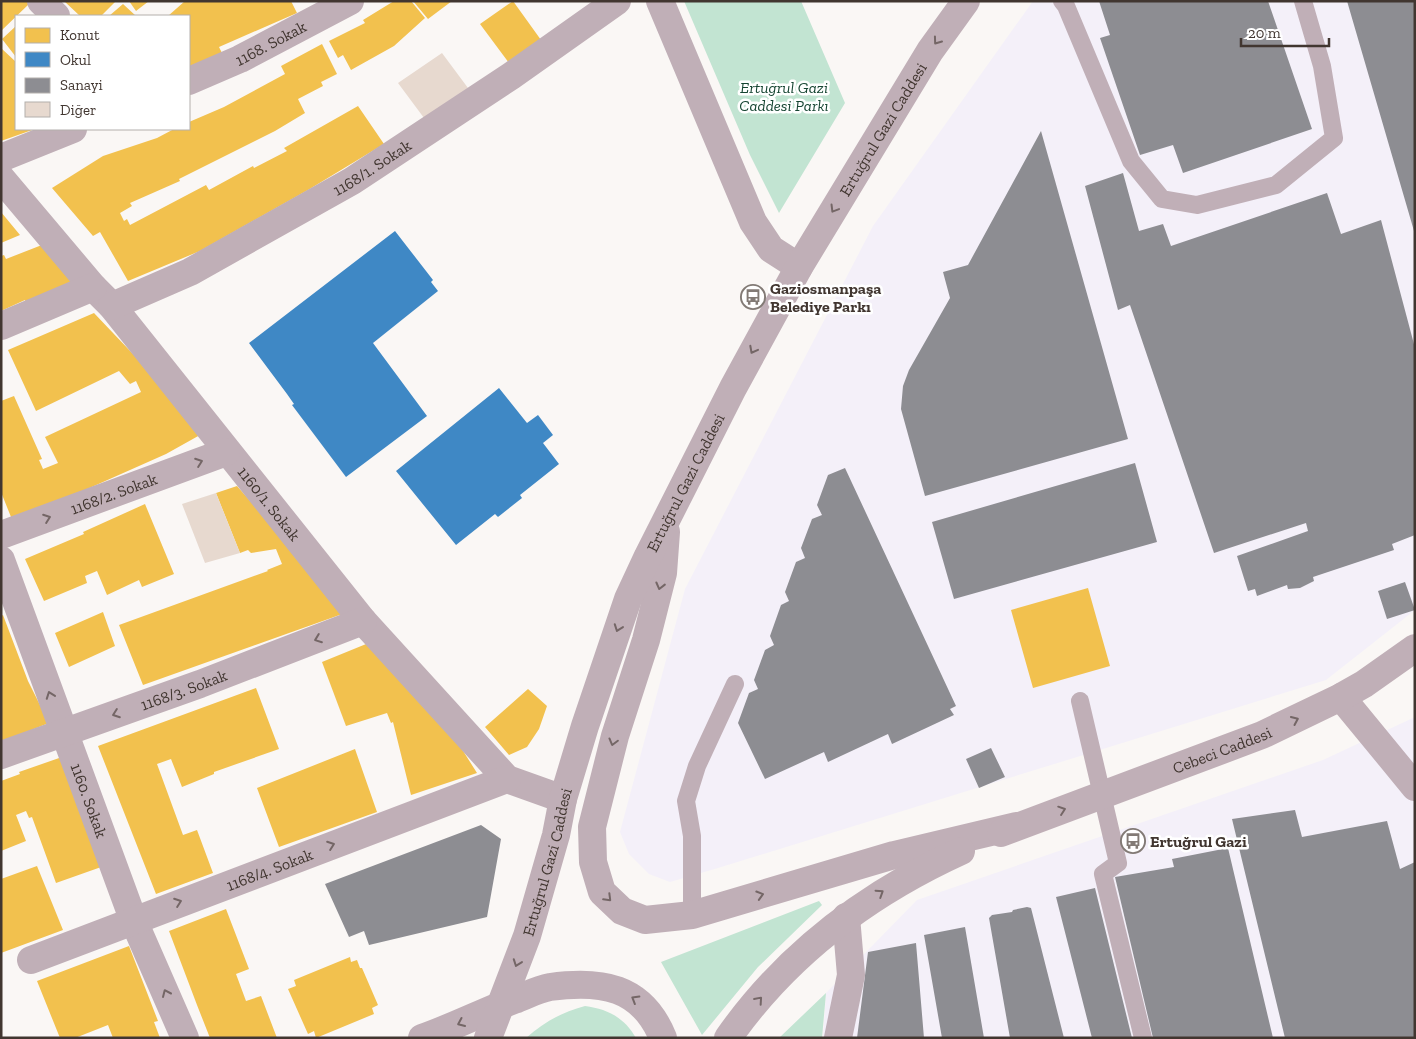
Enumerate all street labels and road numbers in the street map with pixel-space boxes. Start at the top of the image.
street label: 1168. Sokak [232,16,310,69]
street label: Ertuğrul Gazi Caddesi [835,59,931,199]
street label: 1168/1. Sokak [329,135,415,199]
street label: Ertuğrul Gazi Caddesi [642,410,728,555]
street label: 1160/1. Sokak [234,462,305,545]
street label: 1168/2. Sokak [68,469,160,518]
street label: 1168/3. Sokak [138,665,230,714]
street label: Cebeci Caddesi [1170,722,1275,777]
street label: 1160. Sokak [67,760,112,841]
street label: Ertuğrul Gazi Caddesi [518,785,576,938]
street label: 1168/4. Sokak [223,844,316,894]

